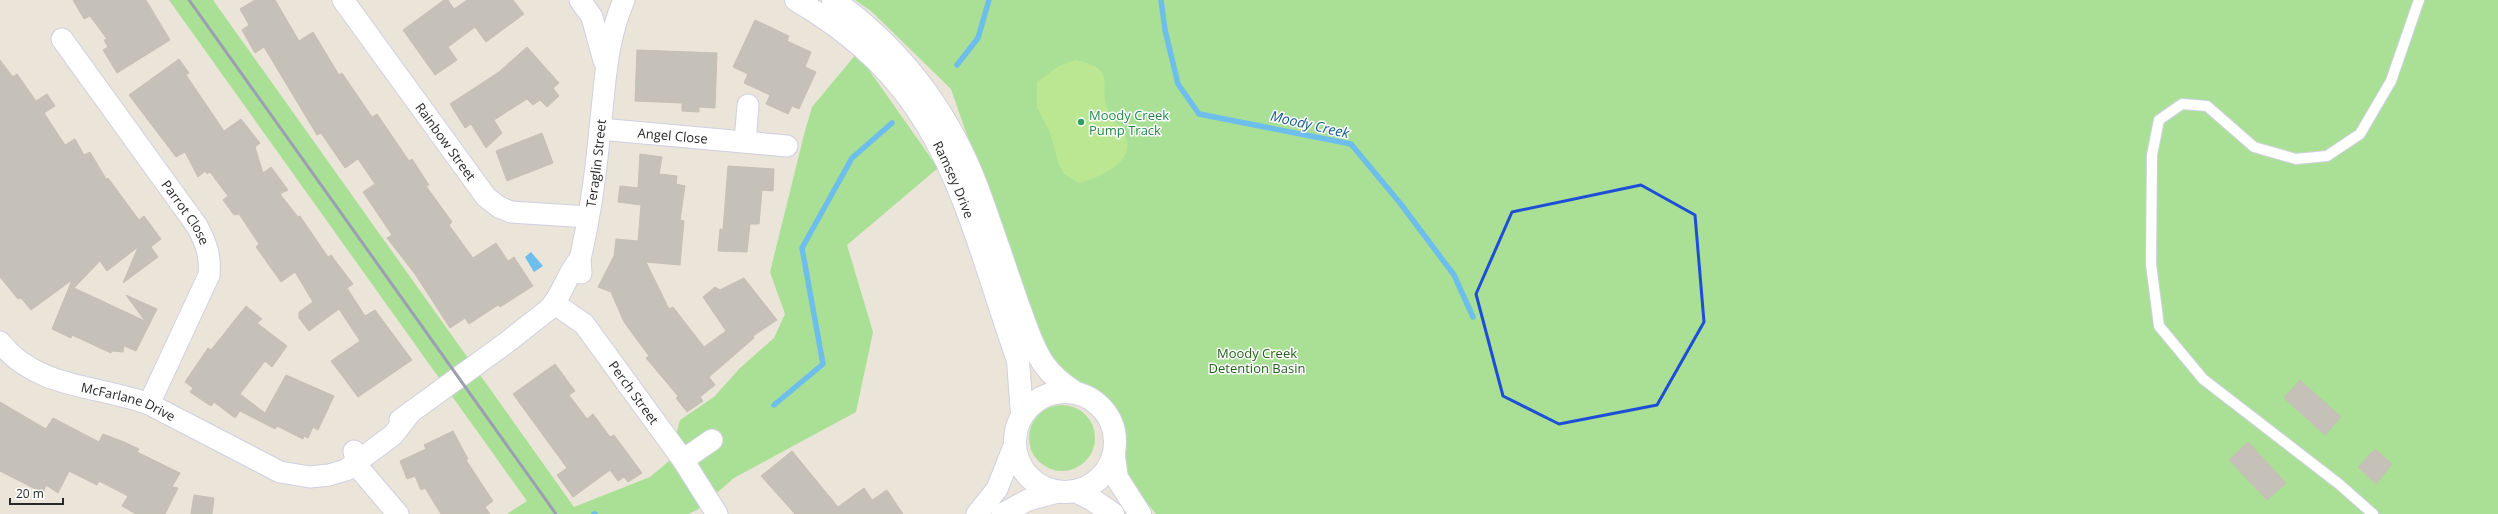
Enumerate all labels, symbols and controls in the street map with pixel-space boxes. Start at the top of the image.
street label: Rainbow Street [411,99,480,185]
place label: Moody Creek Pump Track [1089,106,1169,139]
water label: Moody Creek [1269,106,1352,143]
marker: Moody Creek Pump Track [1076,117,1086,127]
street label: Teraglin Street [581,118,610,209]
street label: Angel Close [637,123,708,148]
street label: Ramsey Drive [929,138,978,221]
street label: Parrot Close [158,176,214,247]
park label: Moody Creek Detention Basin [1209,344,1305,377]
street label: Perch Street [605,357,663,428]
street label: McFarlane Drive [79,378,178,425]
scale bar [10,480,63,506]
text: 20 m [16,485,44,502]

